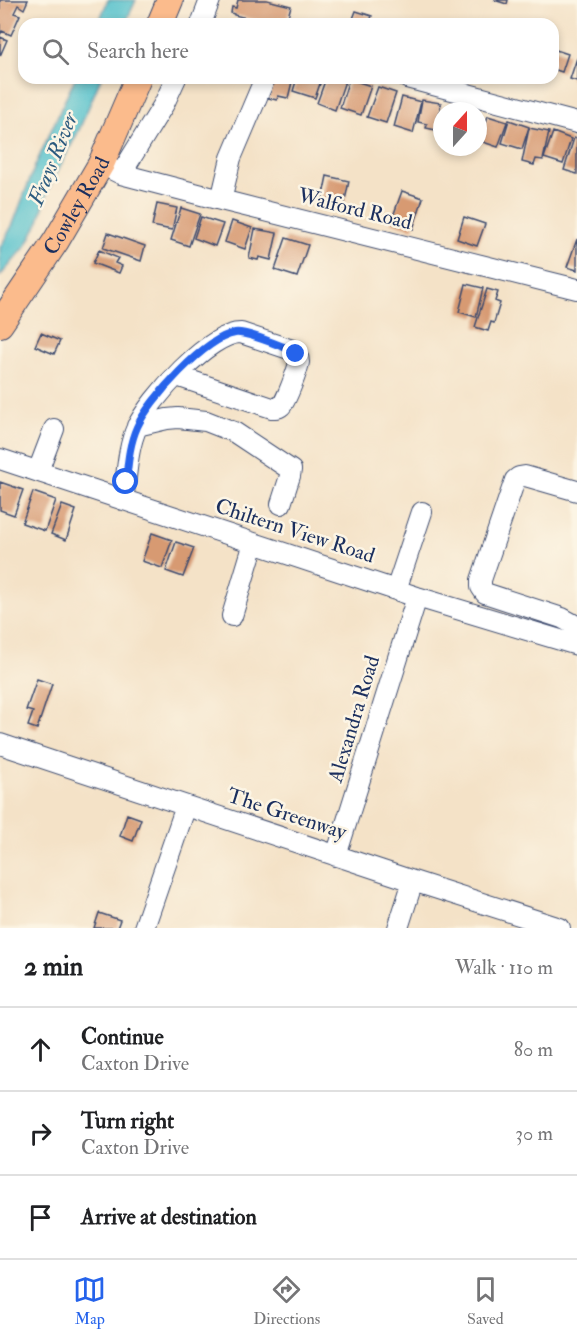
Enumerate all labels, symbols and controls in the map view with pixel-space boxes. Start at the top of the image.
search box [18,18,559,84]
icon: search [39,35,72,68]
text: Search here [87,37,189,65]
north arrow [433,102,487,156]
water label: Frays River [21,107,85,211]
street label: Cowley Road [37,152,116,260]
street label: Walford Road [294,182,416,236]
route end [282,340,308,366]
route start [112,468,138,494]
street label: Chiltern View Road [212,492,379,570]
street label: Alexandra Road [322,652,386,787]
street label: The Greenway [224,782,351,846]
text: 2 min [24,951,83,983]
text: Walk · 110 m [455,955,553,980]
text: Continue [81,1023,164,1051]
icon: ahead [24,1033,57,1066]
text: 80 m [514,1037,553,1062]
text: Caxton Drive [81,1051,189,1076]
text: Turn right [81,1107,174,1135]
icon: right [24,1117,57,1150]
text: 30 m [515,1121,553,1146]
text: Caxton Drive [81,1135,189,1160]
icon: arrive [24,1201,57,1234]
text: Arrive at destination [81,1203,257,1231]
tab: Map [73,1273,106,1329]
tab: Directions [253,1273,320,1329]
tab: Saved [467,1273,504,1329]

